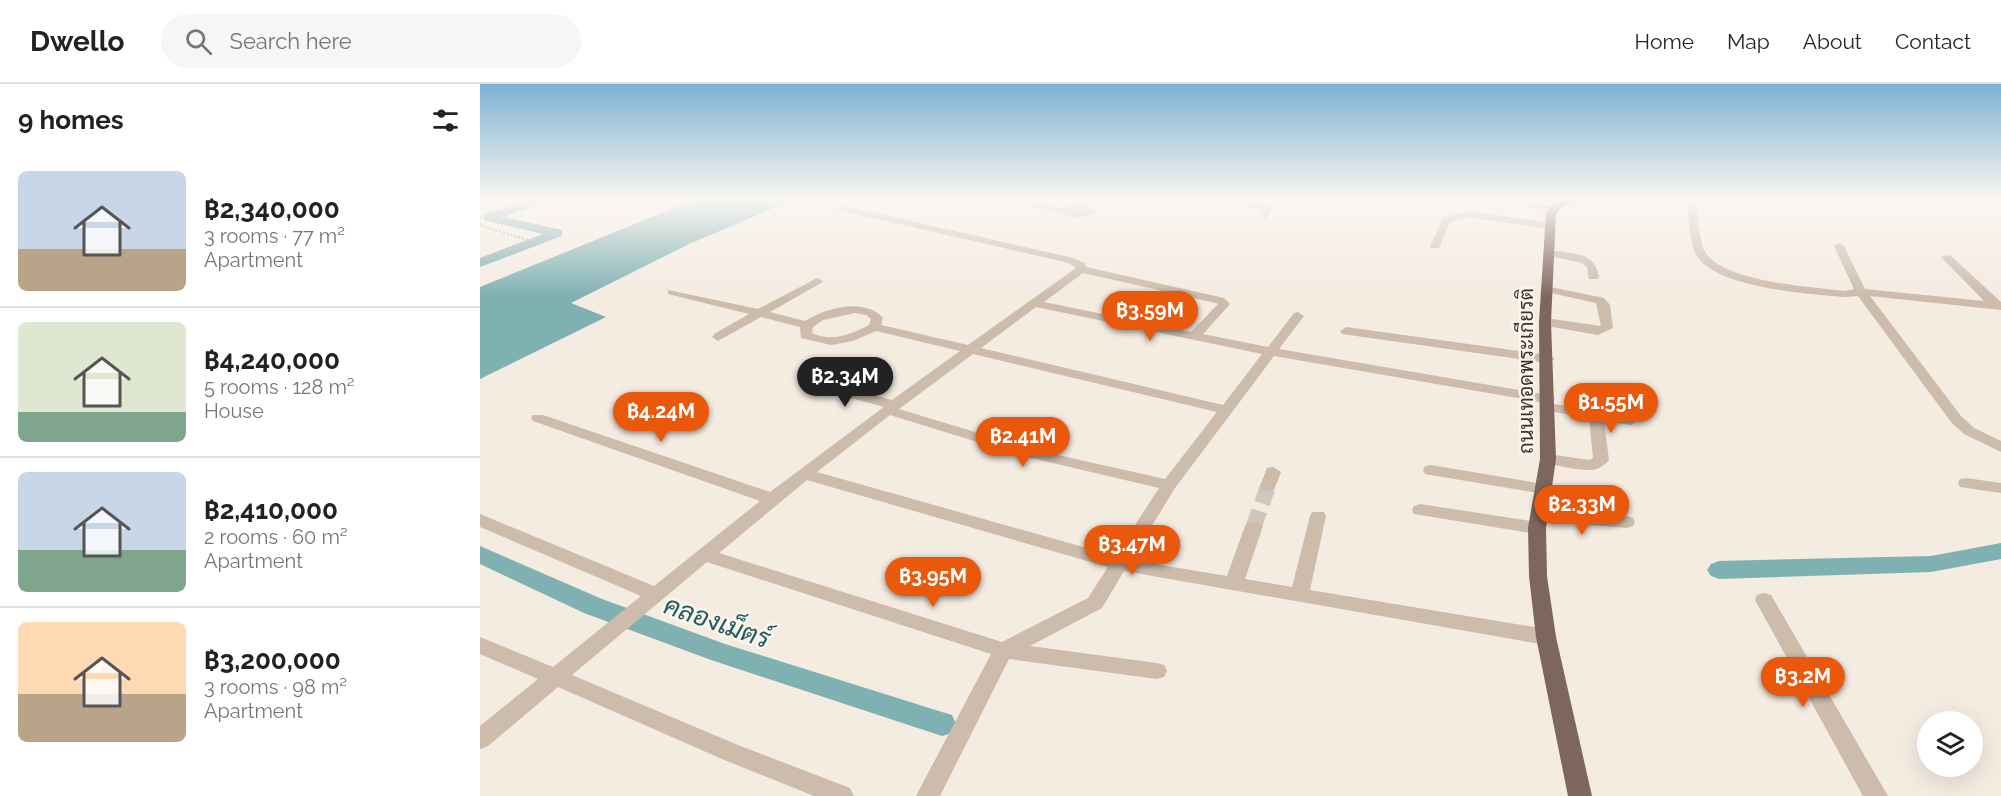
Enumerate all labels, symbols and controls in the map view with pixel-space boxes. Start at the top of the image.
search box [161,14,581,68]
text: Dwello [30,25,125,58]
icon: search [182,25,215,58]
text: Search here [230,28,352,54]
text: Home [1635,29,1694,54]
text: Map [1727,29,1770,54]
text: About [1803,29,1862,54]
text: Contact [1895,29,1971,54]
icon: filters [429,104,462,137]
text: 9 homes [18,105,124,135]
text: ฿2,340,000 [204,194,340,224]
icon: home [66,195,138,267]
text: 3 rooms · 77 m² [204,224,345,248]
text: Apartment [204,248,303,272]
street label: ถนนเทอดพระเกียรติ [1513,288,1538,454]
pin: ฿3.59M [1101,291,1199,342]
text: ฿3.59M [1116,298,1184,322]
text: ฿4,240,000 [204,345,340,375]
icon: home [66,346,138,418]
pin: ฿2.34M [796,357,894,408]
text: ฿2.34M [811,364,879,388]
text: 5 rooms · 128 m² [204,375,355,399]
pin: ฿1.55M [1562,383,1660,434]
text: ฿1.55M [1578,390,1644,414]
pin: ฿4.24M [612,392,710,443]
text: House [204,399,264,423]
text: ฿4.24M [627,399,695,423]
pin: ฿2.41M [974,417,1072,468]
text: ฿2.41M [990,424,1056,448]
pin: ฿2.33M [1533,485,1631,536]
text: ฿2.33M [1548,492,1616,516]
text: ฿2,410,000 [204,495,338,525]
icon: home [66,496,138,568]
text: 2 rooms · 60 m² [204,525,348,549]
pin: ฿3.47M [1083,525,1181,576]
text: ฿3.47M [1098,532,1166,556]
text: Apartment [204,549,303,573]
pin: ฿3.95M [884,557,982,608]
text: ฿3.95M [899,564,967,588]
water label: คลองเม็ตร์ [660,587,779,655]
text: ฿3,200,000 [204,645,341,675]
icon: home [66,646,138,718]
pin: ฿3.2M [1761,657,1845,708]
text: ฿3.2M [1775,664,1831,688]
text: 3 rooms · 98 m² [204,675,347,699]
text: Apartment [204,699,303,723]
map controls [1917,711,1983,777]
button: layers [1917,711,1983,777]

